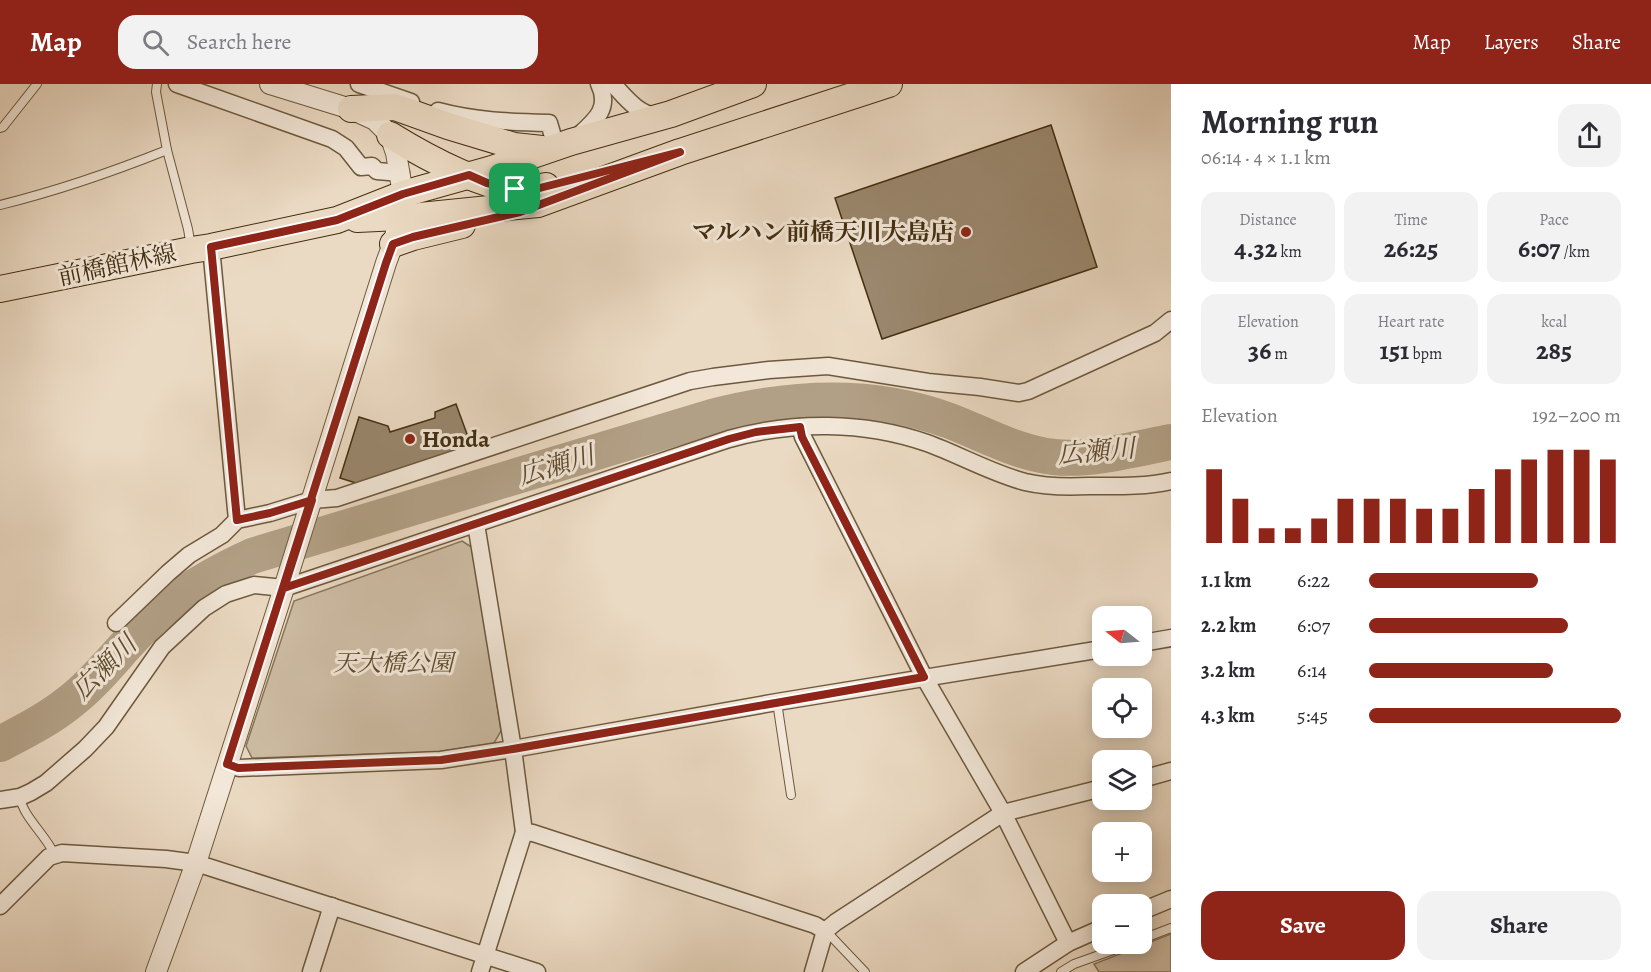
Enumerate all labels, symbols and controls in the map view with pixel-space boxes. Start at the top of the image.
search box [118,15,538,69]
text: Map [30,23,82,61]
icon: search [139,26,172,59]
text: Search here [187,27,291,57]
text: Map [1412,28,1451,56]
text: Layers [1484,28,1539,56]
text: Share [1572,28,1621,56]
text: Morning run [1201,99,1378,144]
button: share [1558,104,1621,167]
text: 06:14 · 4 × 1.1 km [1201,144,1331,171]
pin [489,163,540,214]
icon: arrive [498,172,531,205]
text: Distance [1239,209,1297,231]
text: Time [1394,209,1428,231]
text: Pace [1539,209,1569,231]
place label: マルハン前橋天川大島店 [692,216,954,248]
marker: マルハン前橋天川大島店 [959,225,973,239]
text: 4.32 [1234,231,1277,266]
text: 26:25 [1384,231,1438,266]
text: 6:07 [1518,231,1560,266]
street label: 前橋館林線 [55,237,179,293]
text: km [1277,241,1302,263]
text: /km [1560,241,1590,263]
text: Elevation [1237,311,1299,333]
text: Heart rate [1378,311,1444,333]
text: kcal [1541,311,1567,333]
text: 36 [1248,333,1271,368]
text: 151 [1380,333,1409,368]
text: 285 [1536,333,1572,368]
text: m [1271,343,1288,365]
text: bpm [1409,343,1442,365]
text: Elevation [1201,402,1278,429]
text: 192–200 m [1532,402,1621,429]
place label: Honda [422,423,490,455]
water label: 広瀬川 [1056,430,1139,472]
marker: Honda [403,432,417,446]
water label: 広瀬川 [514,436,601,494]
text: 1.1 km [1201,567,1251,594]
text: 6:22 [1297,567,1330,594]
north arrow [1092,606,1152,666]
map controls [1092,606,1152,954]
text: 2.2 km [1201,612,1256,639]
text: 6:07 [1297,612,1330,639]
water label: 広瀬川 [64,625,146,707]
park label: 天大橋公園 [333,647,457,679]
text: 3.2 km [1201,657,1255,684]
text: 6:14 [1297,657,1327,684]
button: locate [1092,678,1152,738]
text: 4.3 km [1201,702,1255,729]
text: 5:45 [1297,702,1328,729]
button: layers [1092,750,1152,810]
button: + [1092,822,1152,882]
button: Save [1201,891,1405,960]
button: Share [1417,891,1621,960]
button: − [1092,894,1152,954]

